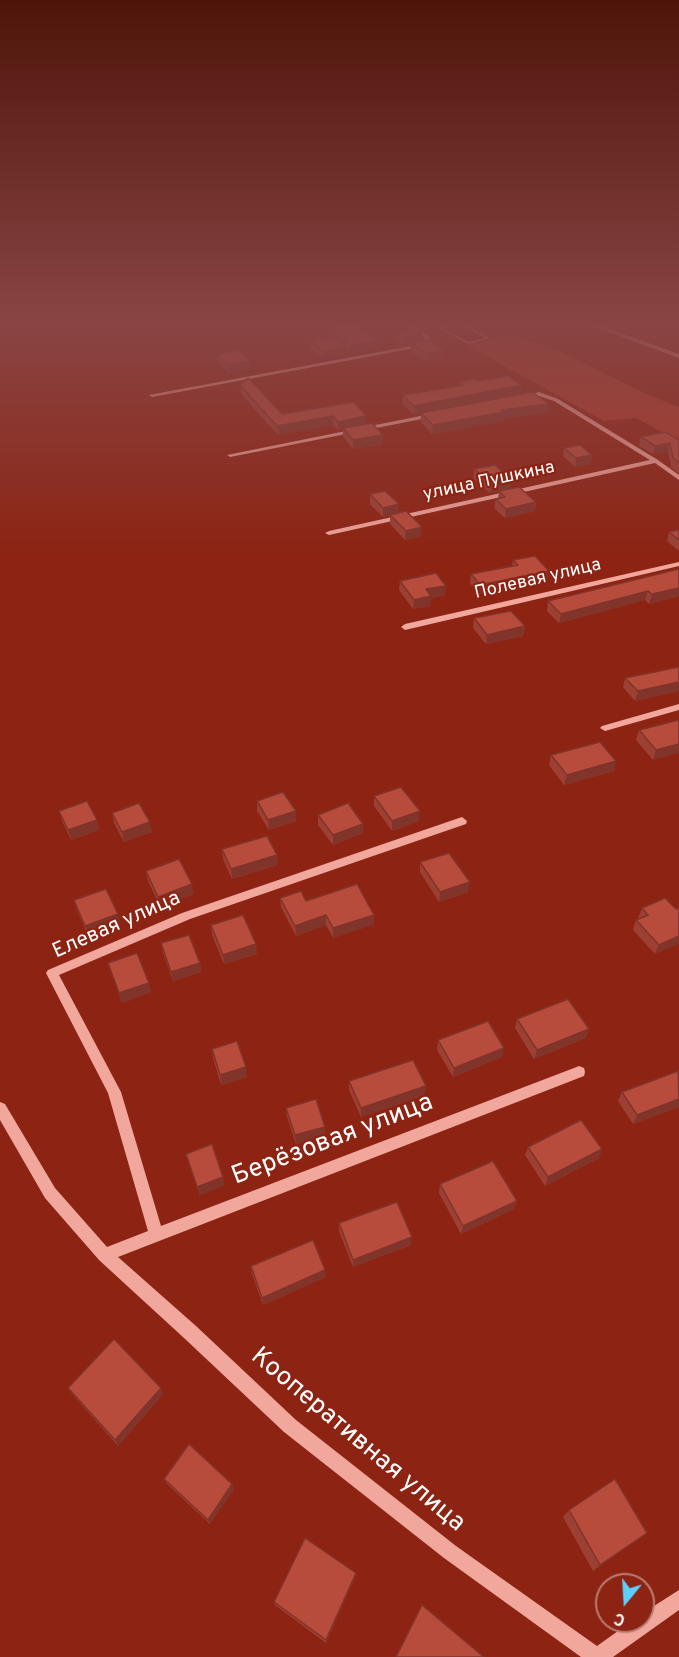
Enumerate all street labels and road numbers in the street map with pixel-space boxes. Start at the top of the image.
street label: улица Пушкина [421,458,557,506]
street label: Полевая улица [473,555,603,605]
street label: Елевая улица [49,887,185,965]
street label: Берёзовая улица [228,1088,438,1194]
street label: Кооперативная улица [243,1342,471,1540]

